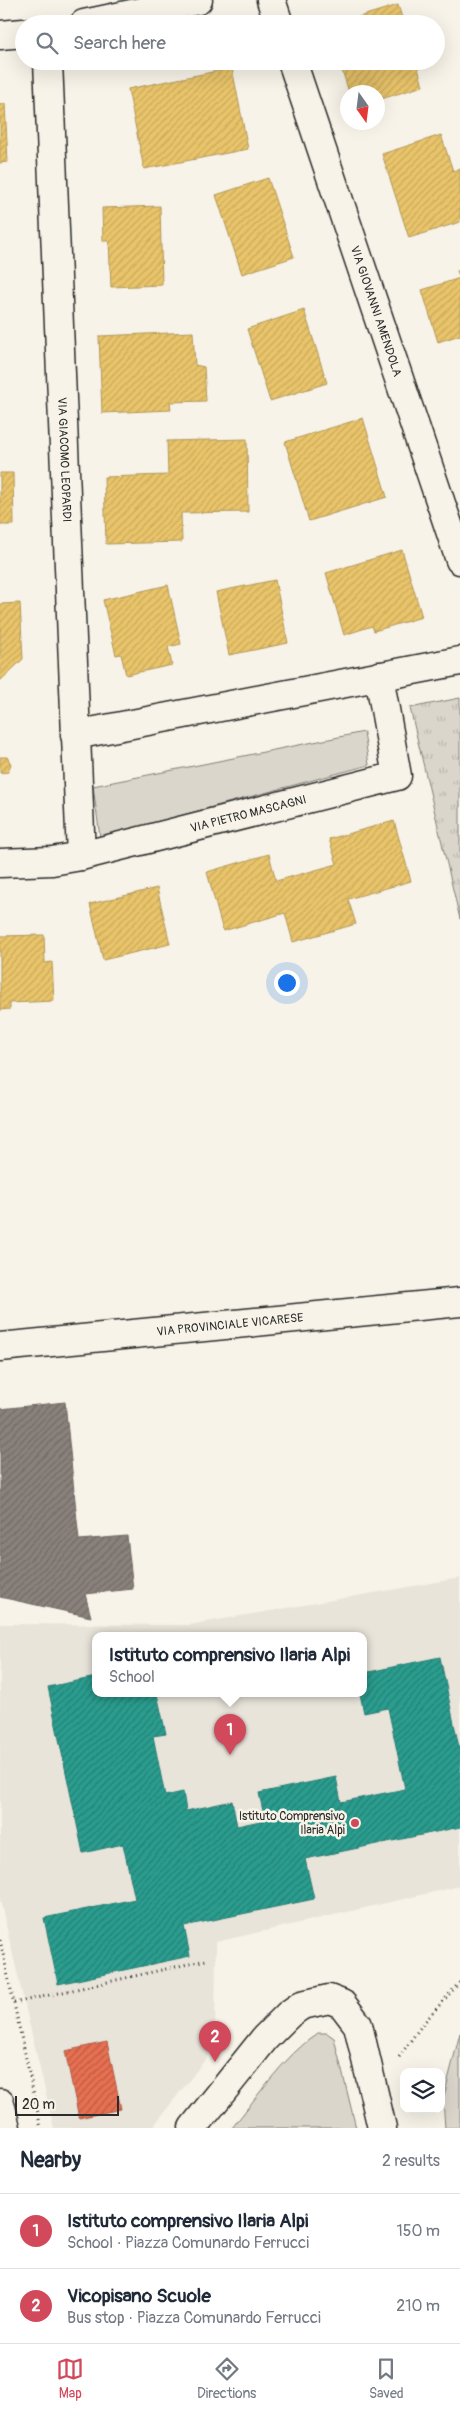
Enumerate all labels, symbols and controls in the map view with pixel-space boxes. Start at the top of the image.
search box [15,15,445,70]
icon: search [33,29,61,57]
text: Search here [73,31,166,55]
north arrow [340,85,385,130]
street label: VIA GIOVANNI AMENDOLA [347,244,405,379]
street label: VIA GIACOMO LEOPARDI [54,397,75,523]
street label: VIA PIETRO MASCAGNI [189,792,308,836]
your location [274,970,300,996]
street label: VIA PROVINCIALE VICARESE [156,1310,304,1339]
popup [92,1632,367,1697]
text: Istituto comprensivo Ilaria Alpi [109,1643,350,1667]
text: School [109,1667,155,1687]
pin: 1 [214,1714,246,1755]
place label: Istituto Comprensivo Ilaria Alpi [239,1809,346,1838]
marker: Istituto Comprensivo Ilaria Alpi [349,1817,361,1829]
pin: 2 [199,2021,231,2062]
map controls [400,2068,445,2113]
button: layers [400,2068,445,2113]
scale bar [15,2093,119,2116]
text: 20 m [22,2096,55,2113]
text: Nearby [20,2147,81,2174]
text: 2 results [382,2151,440,2171]
text: Istituto comprensivo Ilaria Alpi [67,2209,308,2233]
text: 1 [33,2221,39,2241]
text: 150 m [396,2221,440,2241]
text: School · Piazza Comunardo Ferrucci [67,2233,309,2253]
text: Vicopisano Scuole [67,2284,211,2308]
text: 2 [32,2296,40,2316]
text: 210 m [396,2296,440,2316]
text: Bus stop · Piazza Comunardo Ferrucci [67,2308,321,2328]
tab: Map [56,2355,84,2402]
tab: Directions [197,2355,256,2402]
tab: Saved [369,2355,404,2402]

